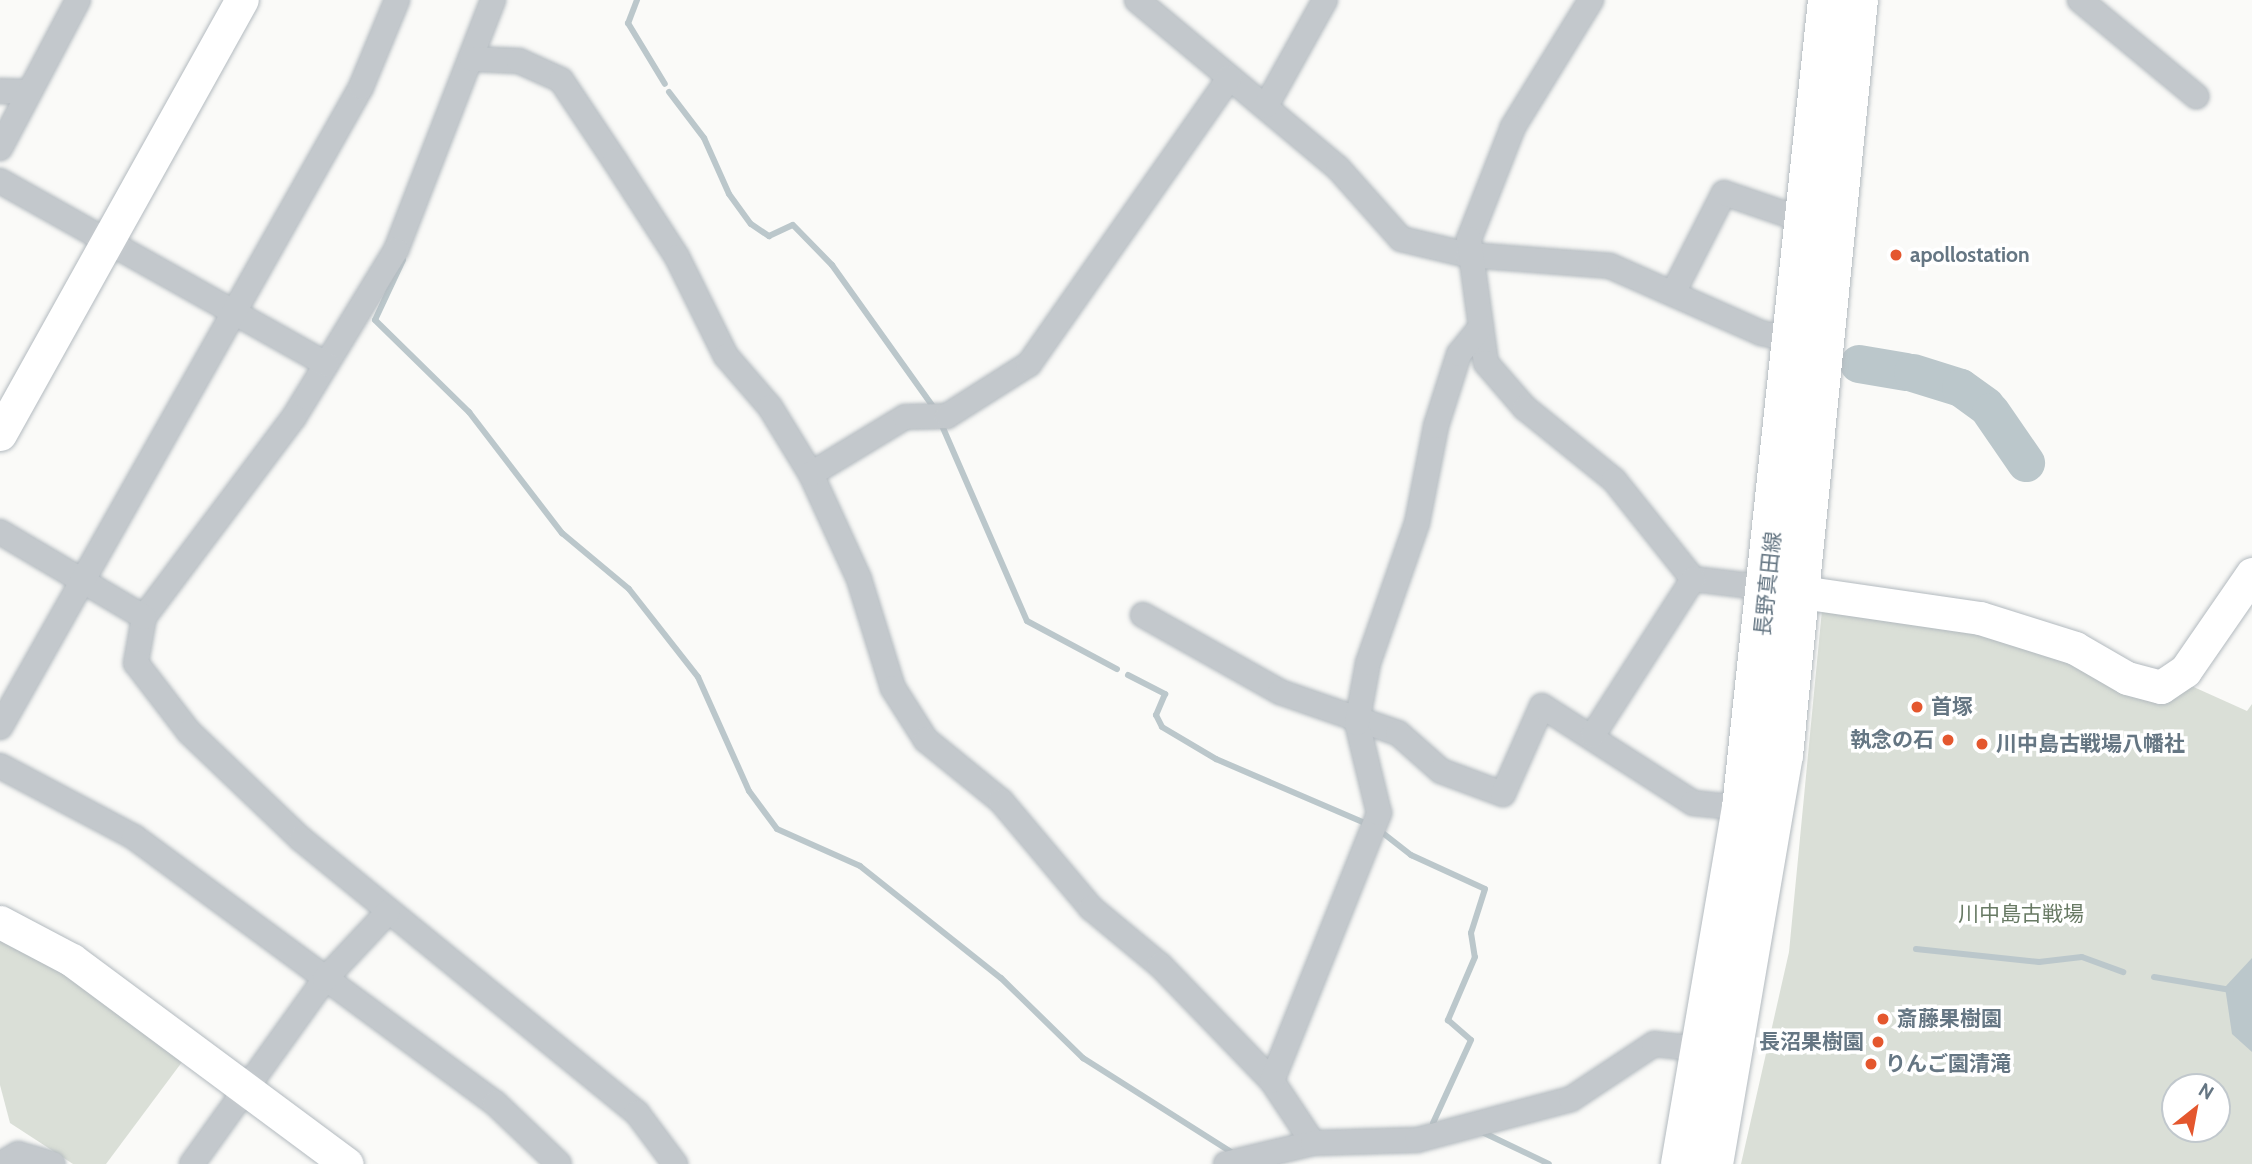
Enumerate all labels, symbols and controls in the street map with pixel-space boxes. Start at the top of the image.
place label: apollostation [1910,242,2030,268]
marker: apollostation [1888,247,1904,263]
street label: 長野真田線 [1750,530,1786,638]
place label: 首塚 [1931,694,1973,720]
marker: 首塚 [1909,699,1925,715]
place label: 執念の石 [1850,727,1934,753]
place label: 川中島古戦場八幡社 [1996,731,2185,757]
marker: 執念の石 [1940,732,1956,748]
marker: 川中島古戦場八幡社 [1974,736,1990,752]
park label: 川中島古戦場 [1958,901,2084,927]
place label: 斎藤果樹園 [1897,1006,2002,1032]
marker: 斎藤果樹園 [1875,1011,1891,1027]
place label: 長沼果樹園 [1759,1029,1864,1055]
marker: 長沼果樹園 [1870,1034,1886,1050]
place label: りんご園清滝 [1885,1051,2011,1077]
marker: りんご園清滝 [1863,1056,1879,1072]
north arrow [2161,1073,2231,1143]
text: N [2194,1078,2218,1105]

